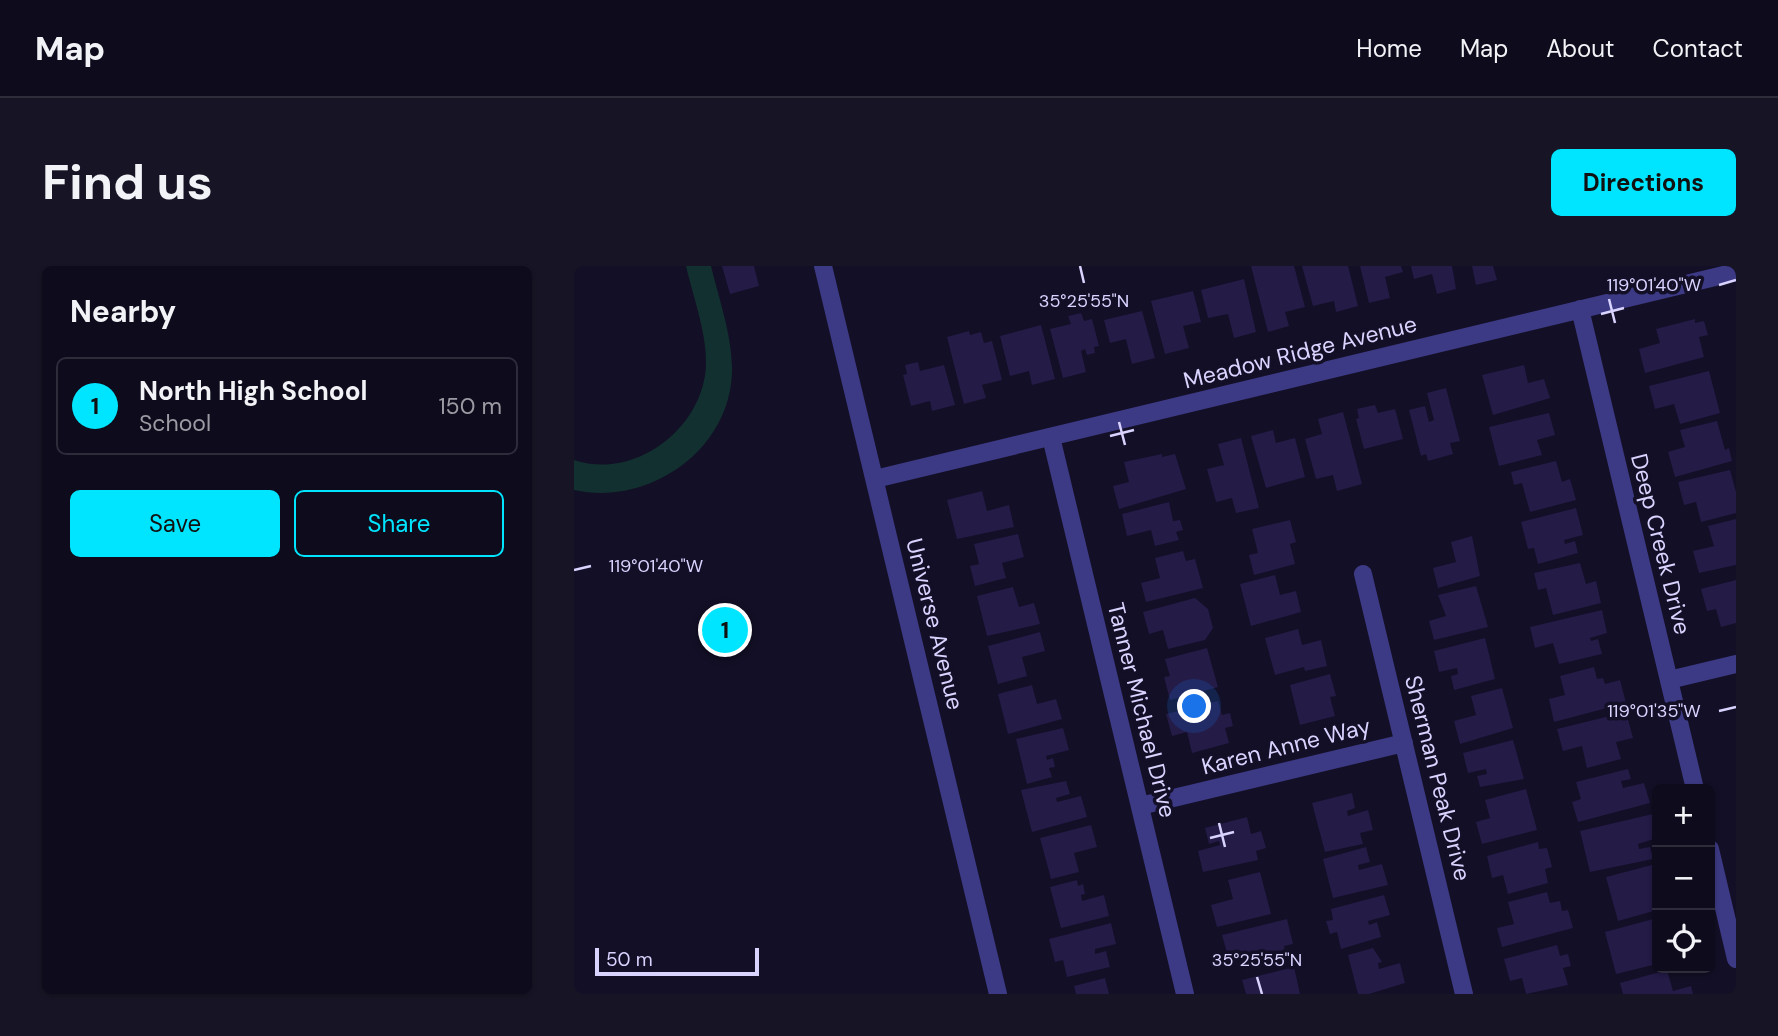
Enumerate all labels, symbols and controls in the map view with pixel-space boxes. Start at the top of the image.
text: Map [35,27,105,70]
text: Home [1356,33,1422,64]
text: Map [1460,33,1508,64]
text: About [1546,33,1615,64]
text: Contact [1653,33,1743,64]
button: Directions [1551,149,1736,216]
text: Find us [42,150,213,214]
text: 119°01'40"W [1607,273,1701,297]
text: 35°25'55"N [1039,289,1129,313]
text: Nearby [70,292,176,331]
street label: Meadow Ridge Avenue [1180,308,1420,396]
text: North High School [139,374,367,408]
text: 1 [91,391,99,421]
text: 150 m [438,391,502,421]
text: School [139,408,211,438]
street label: Deep Creek Drive [1624,450,1698,638]
button: Save [70,490,280,557]
button: Share [294,490,504,557]
street label: Universe Avenue [899,535,971,713]
text: 119°01'40"W [609,554,703,578]
street label: Tanner Michael Drive [1101,599,1183,821]
pin: 1 [702,604,748,656]
street label: Sherman Peak Drive [1398,672,1478,884]
your location [1177,689,1211,723]
text: 119°01'35"W [1607,699,1701,723]
street label: Karen Anne Way [1199,710,1374,781]
map controls [1652,784,1715,973]
button: + [1652,784,1715,847]
button: − [1652,847,1715,910]
button: locate [1652,910,1715,973]
scale bar [595,945,760,977]
text: 50 m [606,947,653,972]
text: 35°25'55"N [1212,948,1302,972]

